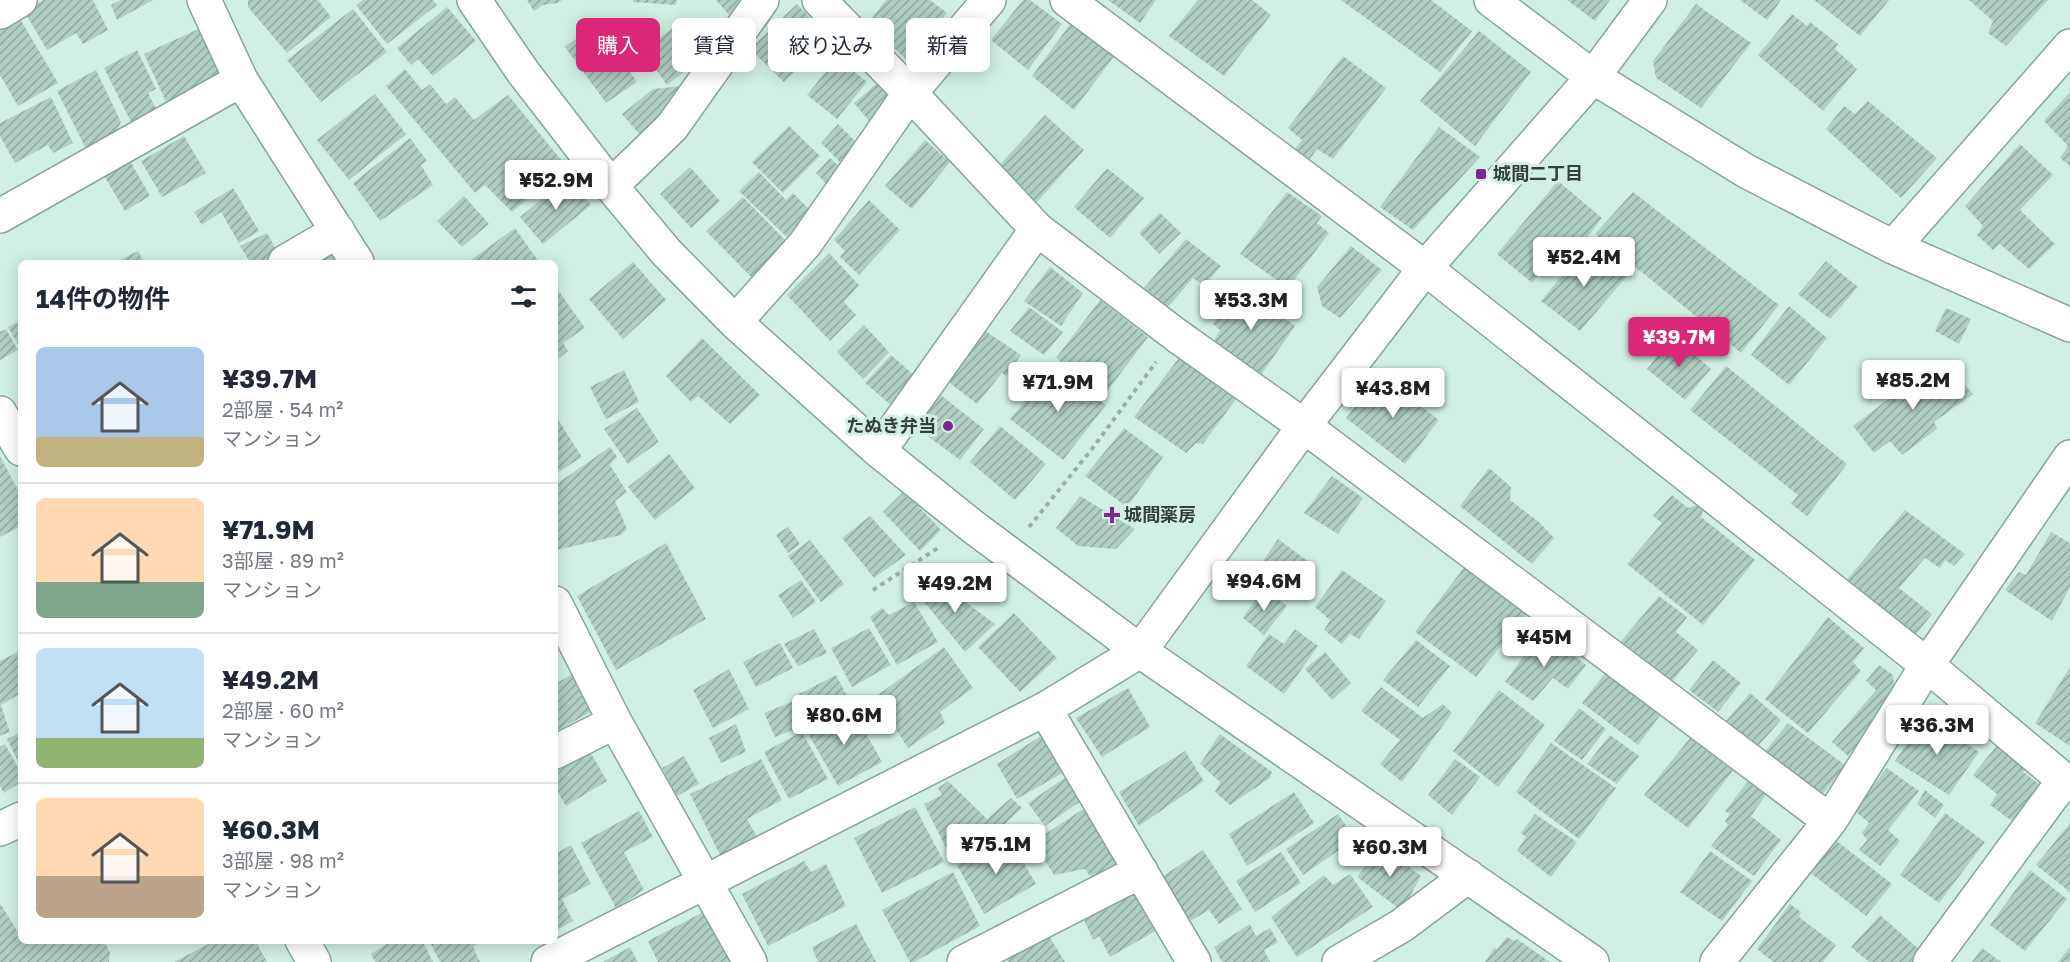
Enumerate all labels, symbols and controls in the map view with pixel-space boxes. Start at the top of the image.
chip: 購入 [576,18,660,72]
chip: 賃貸 [672,18,756,72]
chip: 絞り込み [768,18,894,72]
chip: 新着 [906,18,990,72]
pin: ¥52.9M [507,160,605,211]
place label: 城間二丁目 [1493,162,1583,184]
text: ¥52.9M [519,167,593,191]
marker: 城間二丁目 [1474,167,1488,181]
pin: ¥52.4M [1535,237,1633,288]
text: ¥52.4M [1547,244,1621,268]
icon: filters [507,280,540,313]
pin: ¥53.3M [1202,280,1300,331]
text: 14件の物件 [36,283,170,314]
text: ¥53.3M [1214,287,1288,311]
pin: ¥39.7M [1630,317,1728,368]
text: ¥39.7M [1642,324,1716,348]
pin: ¥85.2M [1864,360,1962,411]
pin: ¥71.9M [1009,362,1107,413]
text: ¥39.7M [222,363,317,394]
text: ¥85.2M [1876,367,1950,391]
pin: ¥43.8M [1344,368,1442,419]
text: ¥71.9M [1022,369,1094,393]
icon: home [84,371,156,443]
text: ¥43.8M [1356,375,1430,399]
text: 2部屋 · 54 m² [222,397,343,421]
place label: たぬき弁当 [846,414,936,436]
marker: たぬき弁当 [941,419,955,433]
text: マンション [222,426,322,450]
place label: 城間薬房 [1124,503,1196,525]
marker: 城間薬房 [1105,508,1119,522]
text: ¥71.9M [222,514,315,545]
icon: home [84,522,156,594]
text: 3部屋 · 89 m² [222,548,344,572]
pin: ¥94.6M [1215,561,1313,612]
pin: ¥49.2M [906,563,1004,614]
text: ¥94.6M [1226,568,1302,592]
text: ¥49.2M [918,570,992,594]
text: マンション [222,577,322,601]
pin: ¥45M [1508,617,1580,668]
text: ¥45M [1516,624,1572,648]
text: ¥49.2M [222,664,319,695]
icon: home [84,672,156,744]
pin: ¥80.6M [795,695,893,746]
text: 2部屋 · 60 m² [222,698,344,722]
text: ¥80.6M [806,702,882,726]
pin: ¥36.3M [1888,705,1986,756]
text: ¥36.3M [1900,712,1974,736]
text: マンション [222,727,322,751]
text: ¥60.3M [222,814,320,845]
icon: home [84,822,156,894]
pin: ¥75.1M [947,824,1045,875]
pin: ¥60.3M [1341,827,1439,878]
text: ¥75.1M [961,831,1031,855]
text: ¥60.3M [1352,834,1428,858]
text: 3部屋 · 98 m² [222,848,344,872]
text: マンション [222,877,322,901]

